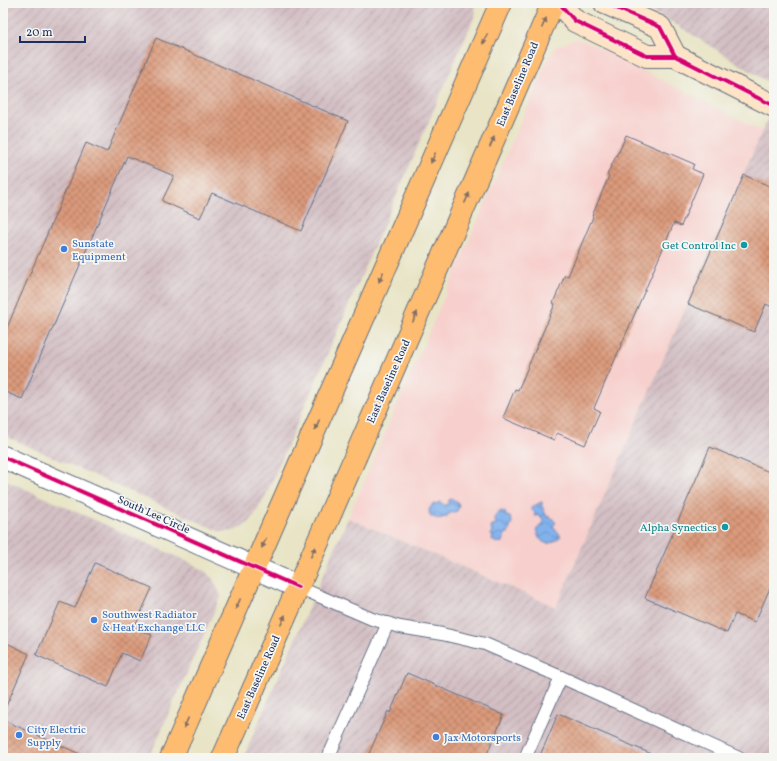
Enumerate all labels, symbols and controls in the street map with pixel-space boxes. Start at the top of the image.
one-way arrow [541,17,547,29]
scale bar [20,18,85,44]
text: 20 m [26,25,53,41]
one-way arrow [482,33,488,44]
street label: East Baseline Road [494,40,543,129]
one-way arrow [489,137,495,148]
one-way arrow [430,152,437,164]
one-way arrow [465,191,471,203]
place label: Sunstate Equipment [72,237,126,265]
place label: Get Control Inc [662,239,736,254]
marker: Get Control Inc [739,240,749,250]
marker: Sunstate Equipment [59,244,69,254]
one-way arrow [378,272,384,284]
one-way arrow [412,311,419,323]
street label: East Baseline Road [364,337,415,426]
one-way arrow [314,419,320,430]
street label: South Lee Circle [115,493,192,538]
place label: Alpha Synectics [640,521,717,536]
marker: Alpha Synectics [720,522,730,532]
one-way arrow [261,538,267,550]
one-way arrow [311,545,317,557]
one-way arrow [235,598,241,609]
place label: Southwest Radiator & Heat Exchange LLC [102,608,205,636]
one-way arrow [281,613,287,625]
marker: Southwest Radiator & Heat Exchange LLC [89,615,99,625]
street label: East Baseline Road [234,633,285,722]
one-way arrow [183,717,189,728]
place label: City Electric Supply [27,723,86,751]
marker: City Electric Supply [14,730,24,740]
place label: Jax Motorsports [444,731,521,746]
marker: Jax Motorsports [431,732,441,742]

